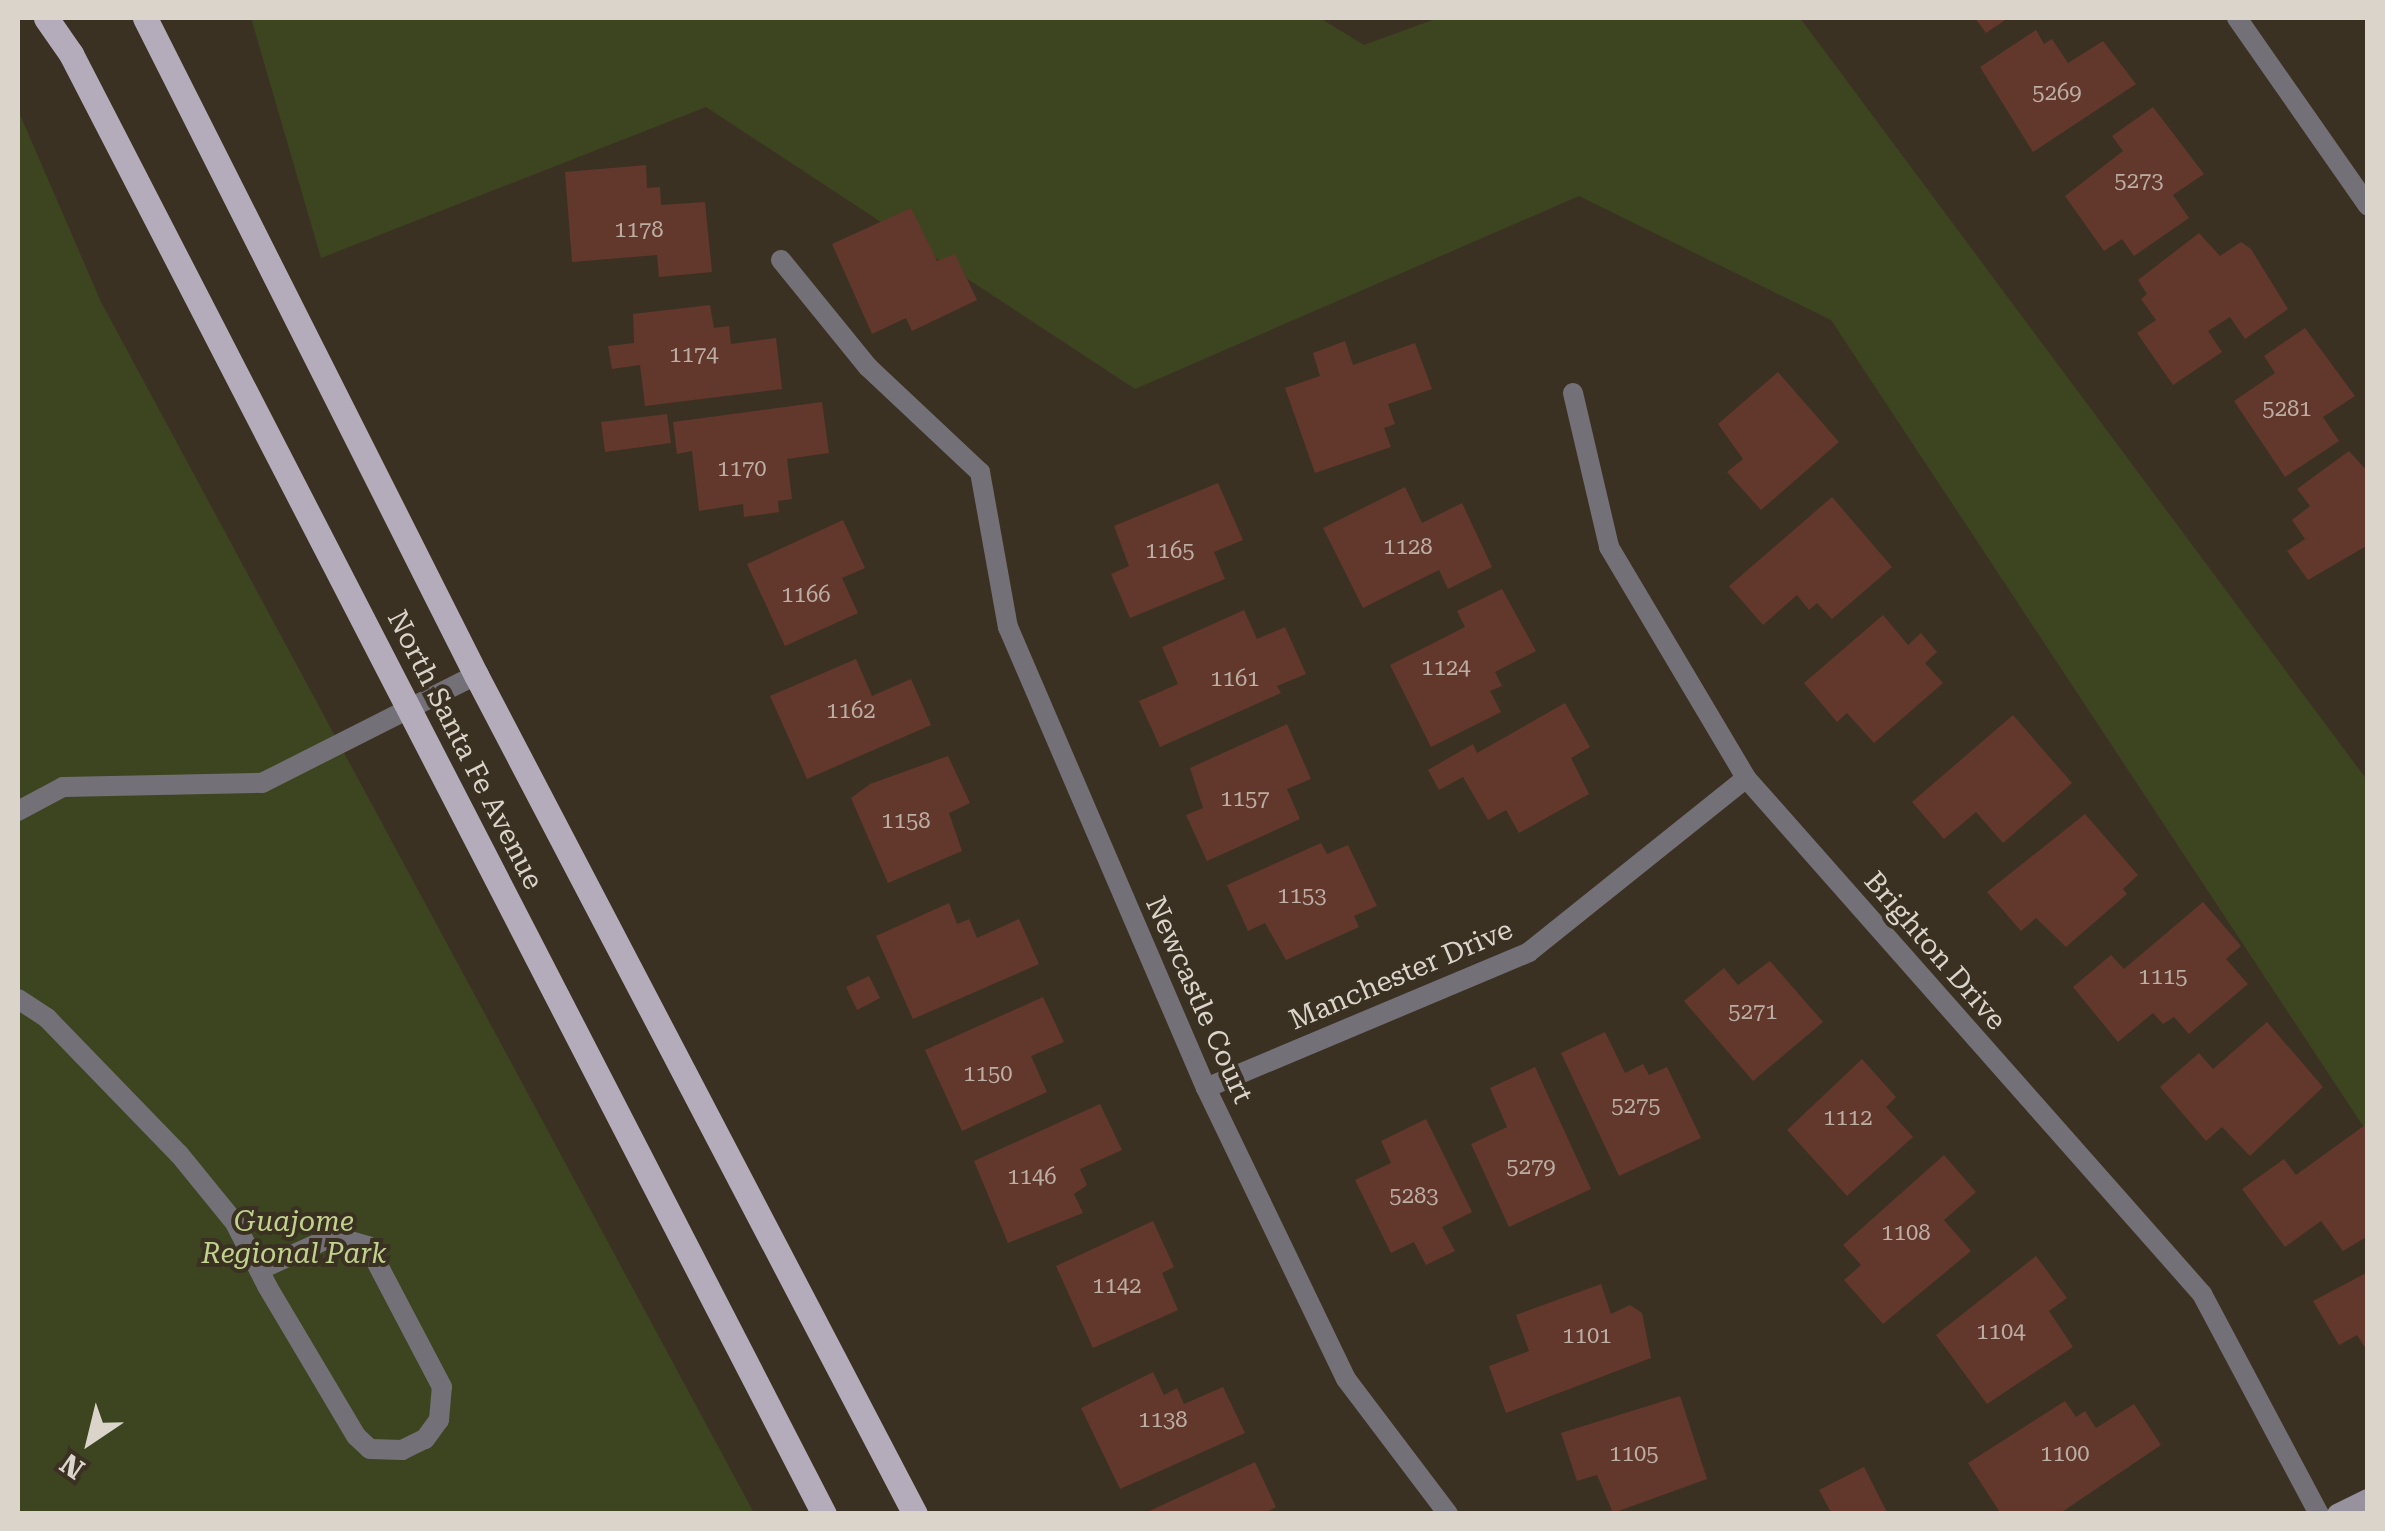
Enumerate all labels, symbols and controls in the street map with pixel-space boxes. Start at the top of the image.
house number: 5269 [2032,80,2082,106]
house number: 5273 [2114,168,2164,194]
house number: 1178 [614,217,664,243]
house number: 1174 [669,342,719,368]
house number: 5281 [2262,396,2312,422]
house number: 1170 [717,456,767,482]
house number: 1128 [1383,534,1433,560]
house number: 1165 [1145,538,1195,564]
house number: 1166 [781,582,831,608]
street label: North Santa Fe Avenue [380,605,550,895]
house number: 1124 [1421,655,1471,681]
house number: 1161 [1210,666,1260,692]
house number: 1162 [826,698,876,724]
house number: 1157 [1220,786,1270,812]
house number: 1158 [881,808,931,834]
street label: Brighton Drive [1857,865,2013,1037]
house number: 1153 [1277,883,1327,909]
street label: Newcastle Court [1138,891,1260,1109]
street label: Manchester Drive [1284,913,1518,1037]
house number: 1115 [2138,964,2188,990]
house number: 5271 [1728,999,1778,1025]
house number: 1150 [963,1061,1013,1087]
house number: 5275 [1611,1093,1661,1119]
house number: 1112 [1823,1105,1873,1131]
house number: 5279 [1506,1154,1556,1180]
house number: 1146 [1007,1164,1057,1190]
house number: 5283 [1389,1183,1439,1209]
park label: Guajome Regional Park [201,1205,387,1271]
house number: 1108 [1881,1220,1931,1246]
house number: 1142 [1092,1273,1142,1299]
house number: 1104 [1976,1319,2026,1345]
house number: 1101 [1562,1323,1612,1349]
north arrow [40,1391,140,1491]
house number: 1138 [1138,1407,1188,1433]
house number: 1105 [1609,1441,1659,1467]
house number: 1100 [2040,1441,2090,1467]
text: N [54,1446,91,1486]

